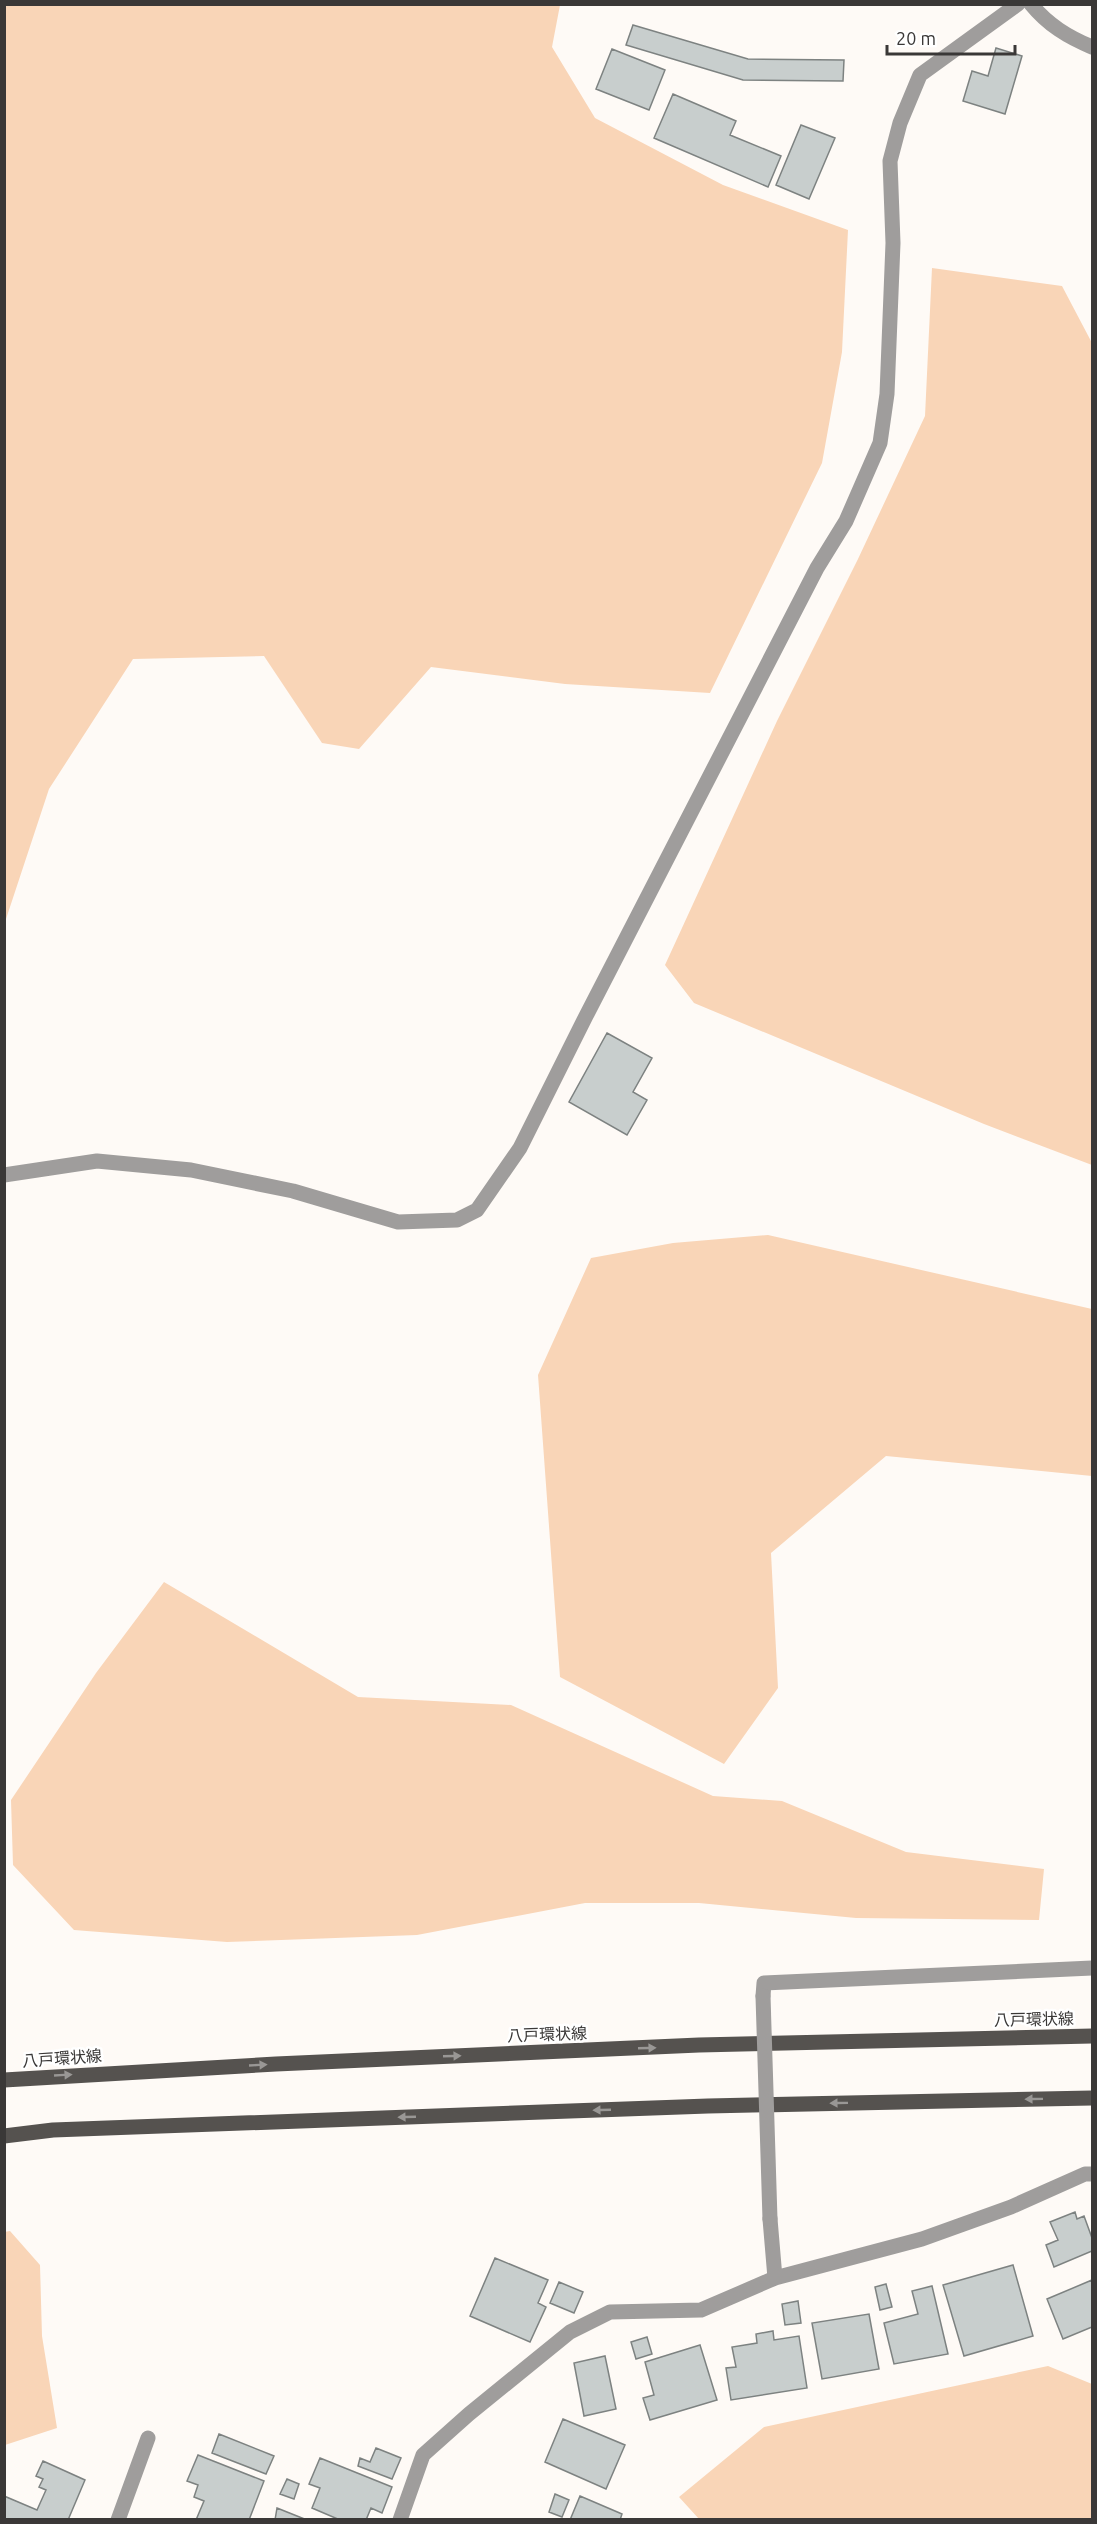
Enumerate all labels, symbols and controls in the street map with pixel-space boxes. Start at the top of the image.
scale bar [887,18,1014,56]
text: 20 m [896,28,936,48]
street label: 八戸環状線 [994,2009,1074,2029]
street label: 八戸環状線 [507,2024,587,2044]
one-way arrow [638,2043,657,2052]
street label: 八戸環状線 [21,2046,103,2070]
one-way arrow [443,2052,462,2061]
one-way arrow [248,2060,267,2069]
one-way arrow [53,2070,72,2079]
one-way arrow [1025,2094,1044,2104]
one-way arrow [830,2098,849,2108]
one-way arrow [593,2105,612,2114]
one-way arrow [398,2112,417,2121]

